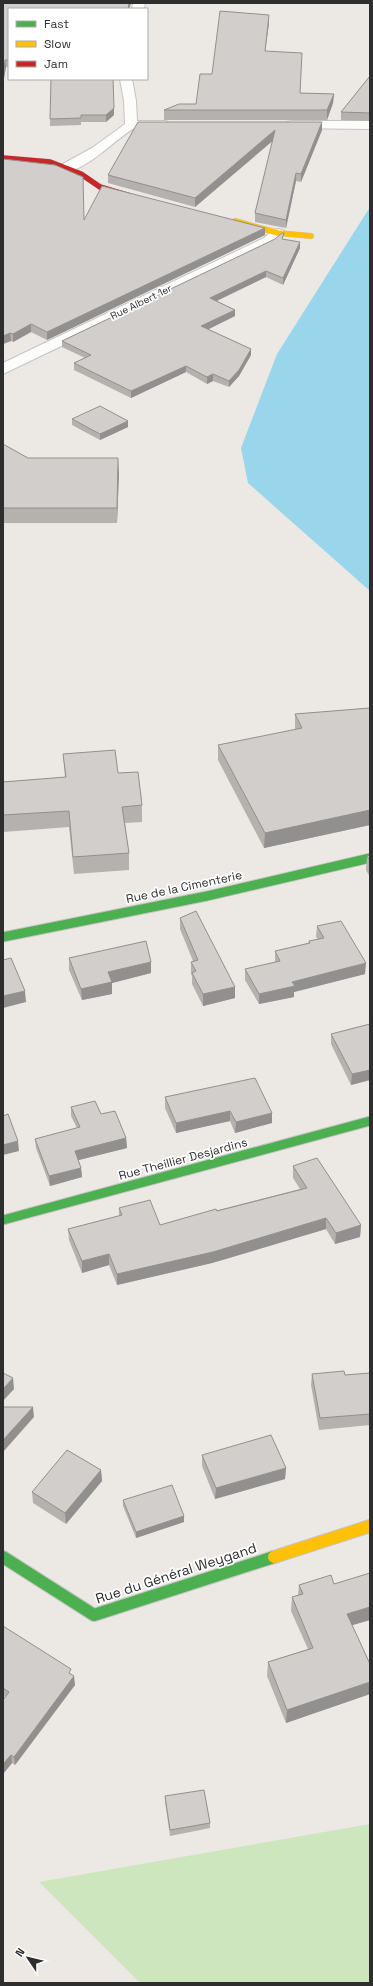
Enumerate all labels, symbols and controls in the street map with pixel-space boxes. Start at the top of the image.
legend [8,8,148,80]
text: Fast [44,16,69,32]
text: Slow [44,36,71,52]
text: Jam [44,56,68,72]
street label: Rue Albert 1er [108,281,174,322]
street label: Rue de la Cimenterie [125,867,243,907]
street label: Rue Theillier Desjardins [117,1134,249,1184]
street label: Rue du Général Weygand [93,1538,259,1608]
north arrow [8,1938,48,1978]
text: N [12,1945,28,1959]

